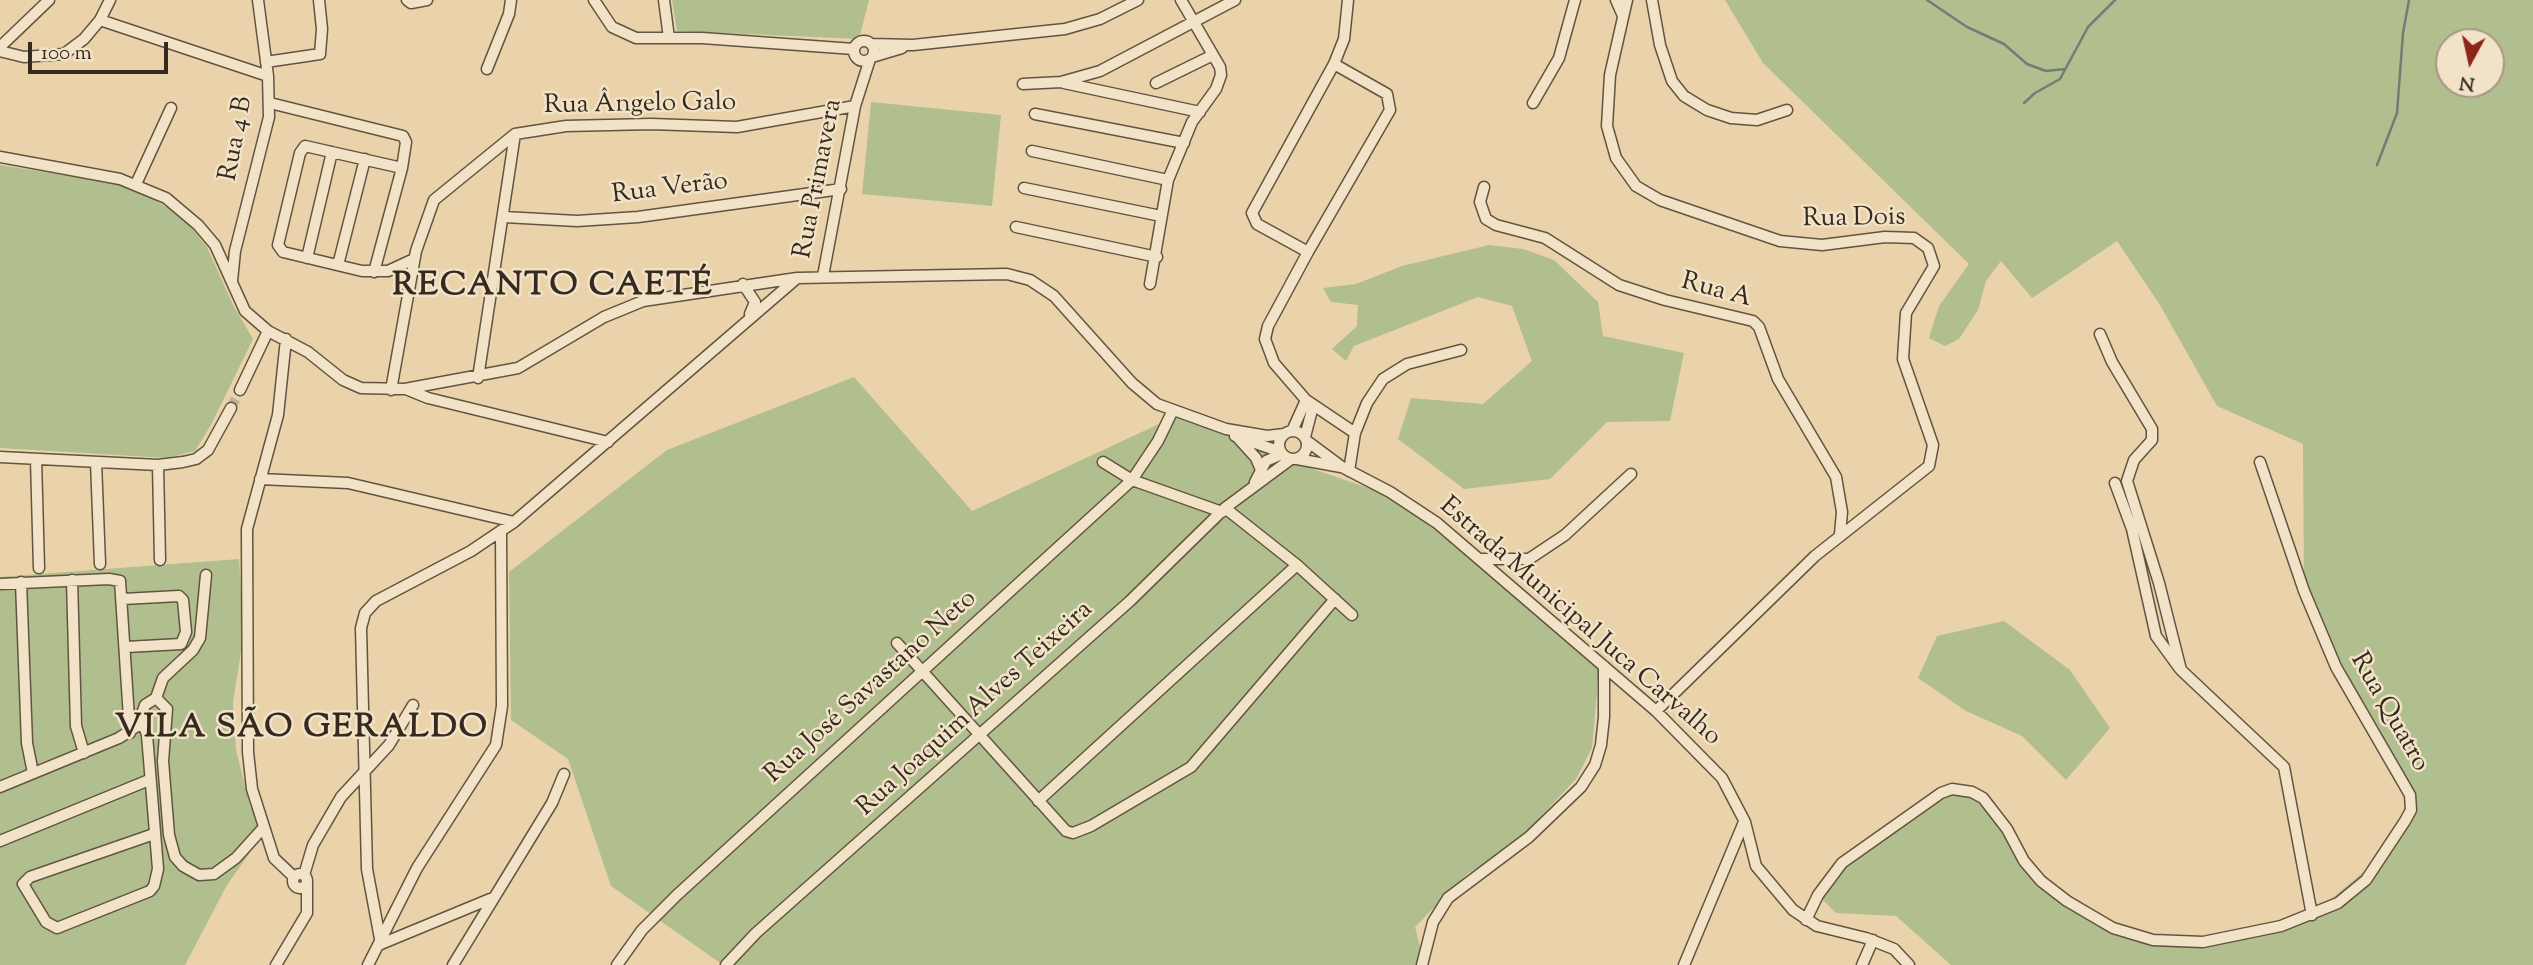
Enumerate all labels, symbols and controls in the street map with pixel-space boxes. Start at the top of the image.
scale bar [32,28,172,72]
north arrow [2435,28,2505,98]
text: 100 m [41,39,92,69]
text: N [2458,68,2477,97]
street label: Rua Ângelo Galo [544,89,736,123]
street label: Rua 4 B [215,94,261,184]
street label: Rua Primavera [789,97,851,261]
street label: Rua Verão [610,167,730,213]
street label: Rua Dois [1802,204,1906,236]
district label: RECANTO CAETÉ [394,268,712,308]
street label: Rua A [1677,268,1755,316]
street label: Estrada Municipal Juca Carvalho [1432,492,1726,754]
street label: Rua José Savastano Neto [760,585,984,791]
street label: Rua Joaquim Alves Teixeira [852,596,1100,824]
street label: Rua Quatro [2342,648,2434,778]
district label: VILA SÃO GERALDO [117,710,487,750]

